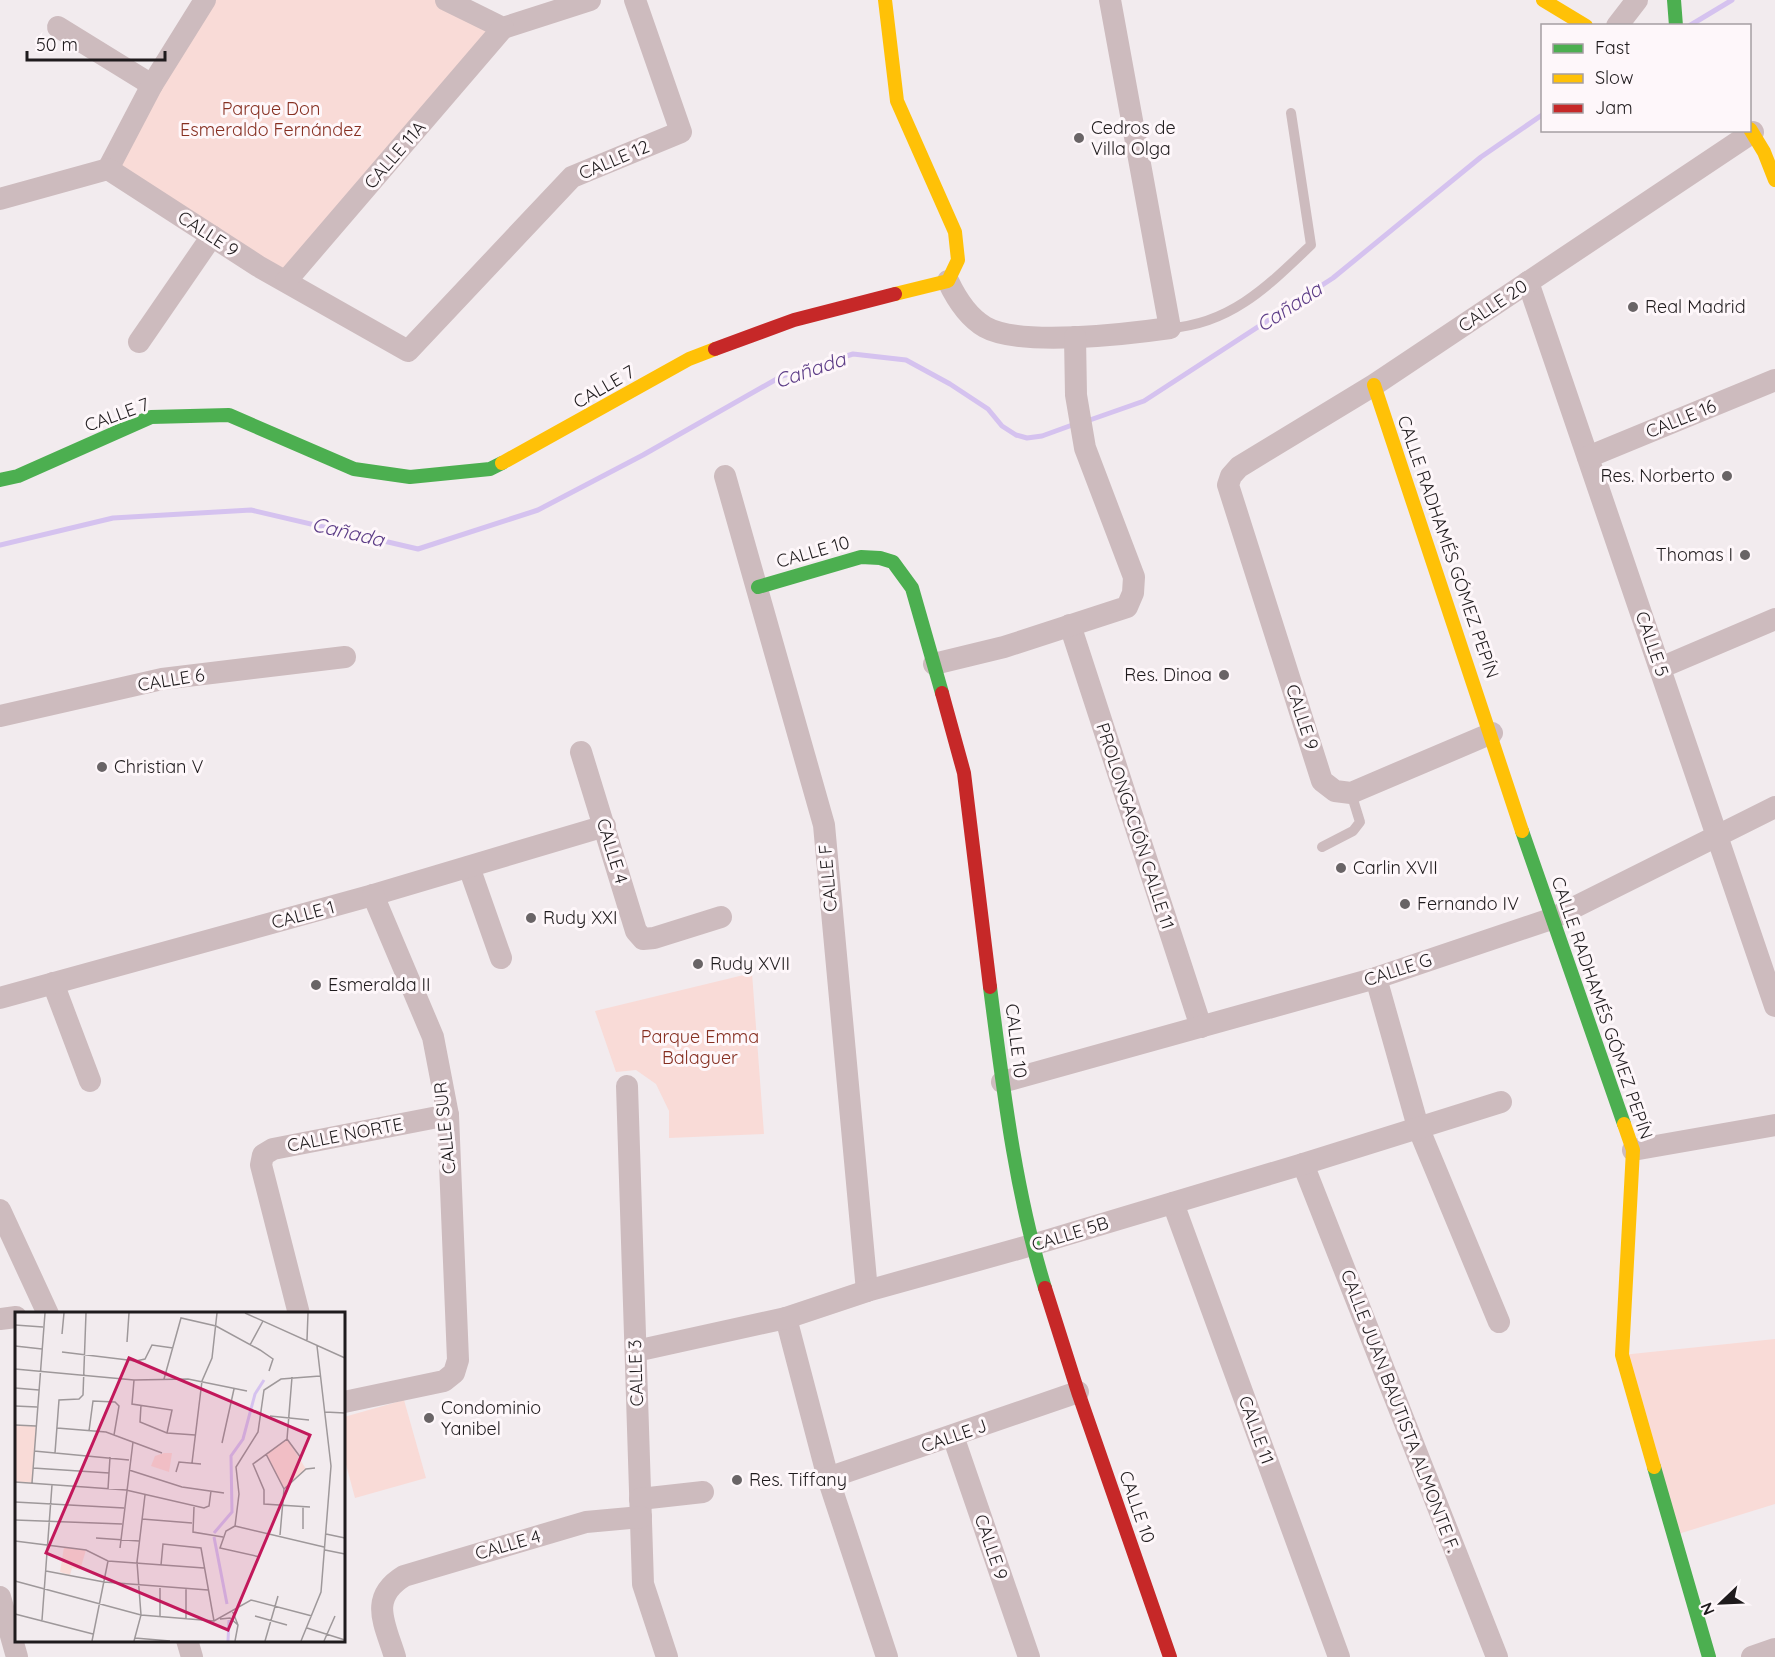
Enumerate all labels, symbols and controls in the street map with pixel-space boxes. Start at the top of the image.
scale bar [27,24,165,62]
legend [1541,24,1751,132]
text: 50 m [36,33,78,56]
text: Fast [1595,36,1630,59]
text: Slow [1595,66,1633,89]
text: Jam [1595,96,1633,119]
park label: Parque Don Esmeraldo Fernández [180,97,362,141]
street label: CALLE 11A [359,116,431,193]
place label: Cedros de Villa Olga [1091,116,1176,160]
marker: Cedros de Villa Olga [1072,131,1086,145]
street label: CALLE 12 [575,134,653,185]
street label: CALLE 9 [174,205,243,262]
street label: CALLE 20 [1454,274,1532,337]
water label: Cañada [1251,275,1328,337]
place label: Real Madrid [1645,295,1746,318]
marker: Real Madrid [1626,300,1640,314]
water label: Cañada [771,345,850,393]
street label: CALLE 7 [569,360,638,413]
street label: CALLE 7 [81,392,152,437]
street label: CALLE 16 [1642,394,1720,443]
street label: CALLE RADHAMÉS GÓMEZ PEPÍN [1393,412,1504,681]
place label: Res. Norberto [1600,464,1715,487]
marker: Res. Norberto [1720,469,1734,483]
water label: Cañada [310,511,388,552]
street label: CALLE 10 [774,530,852,573]
place label: Thomas I [1656,543,1733,566]
marker: Thomas I [1738,548,1752,562]
street label: CALLE 5 [1631,608,1674,679]
street label: CALLE 6 [136,663,206,696]
place label: Res. Dinoa [1124,663,1212,686]
marker: Res. Dinoa [1217,668,1231,682]
street label: CALLE 9 [1281,681,1324,753]
street label: PROLONGACIÓN CALLE 11 [1091,720,1180,932]
place label: Christian V [114,755,203,778]
marker: Christian V [95,760,109,774]
street label: CALLE 4 [592,815,633,886]
street label: CALLE F [813,843,842,913]
place label: Carlin XVII [1353,856,1438,879]
marker: Carlin XVII [1334,861,1348,875]
street label: CALLE RADHAMÉS GÓMEZ PEPÍN [1547,873,1658,1142]
place label: Fernando IV [1417,892,1519,915]
street label: CALLE 1 [269,895,337,934]
marker: Fernando IV [1398,897,1412,911]
place label: Rudy XXI [543,906,617,929]
marker: Rudy XXI [524,911,538,925]
street label: CALLE G [1361,948,1435,991]
place label: Rudy XVII [710,952,790,975]
marker: Rudy XVII [691,957,705,971]
place label: Esmeralda II [328,973,431,996]
marker: Esmeralda II [309,978,323,992]
street label: CALLE 10 [1001,1002,1032,1080]
park label: Parque Emma Balaguer [641,1025,759,1069]
street label: CALLE SUR [428,1081,461,1175]
street label: CALLE NORTE [285,1112,405,1157]
street label: CALLE 5B [1029,1211,1111,1256]
street label: CALLE JUAN BAUTISTA ALMONTE F. [1336,1266,1465,1555]
inset map [15,1312,345,1642]
street label: CALLE 3 [623,1339,648,1407]
street label: CALLE 11 [1234,1393,1279,1467]
place label: Condominio Yanibel [441,1396,541,1440]
marker: Condominio Yanibel [422,1411,436,1425]
street label: CALLE J [918,1414,990,1457]
place label: Res. Tiffany [749,1468,847,1491]
street label: CALLE 10 [1114,1468,1161,1546]
marker: Res. Tiffany [730,1473,744,1487]
street label: CALLE 9 [970,1511,1013,1583]
street label: CALLE 4 [472,1524,543,1565]
north arrow [1691,1573,1751,1633]
text: N [1696,1600,1719,1618]

